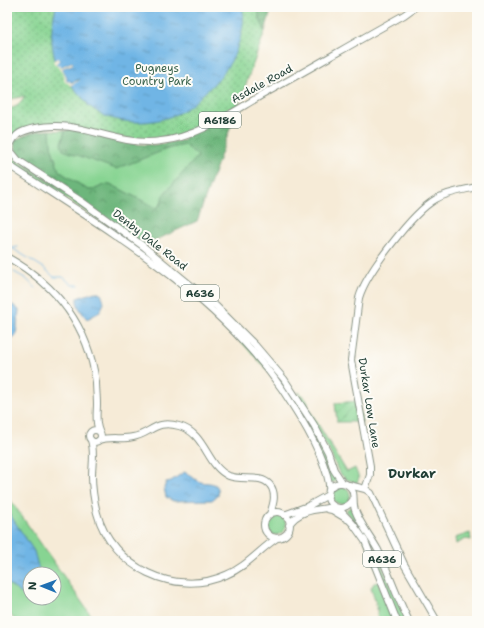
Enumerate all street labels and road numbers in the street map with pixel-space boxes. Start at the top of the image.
street label: Asdale Road [229,61,295,107]
road number: A6186 [199,112,241,128]
street label: Denby Dale Road [109,206,191,274]
road number: A636 [181,285,219,301]
street label: Durkar Low Lane [354,357,384,449]
road number: A636 [363,551,401,567]

